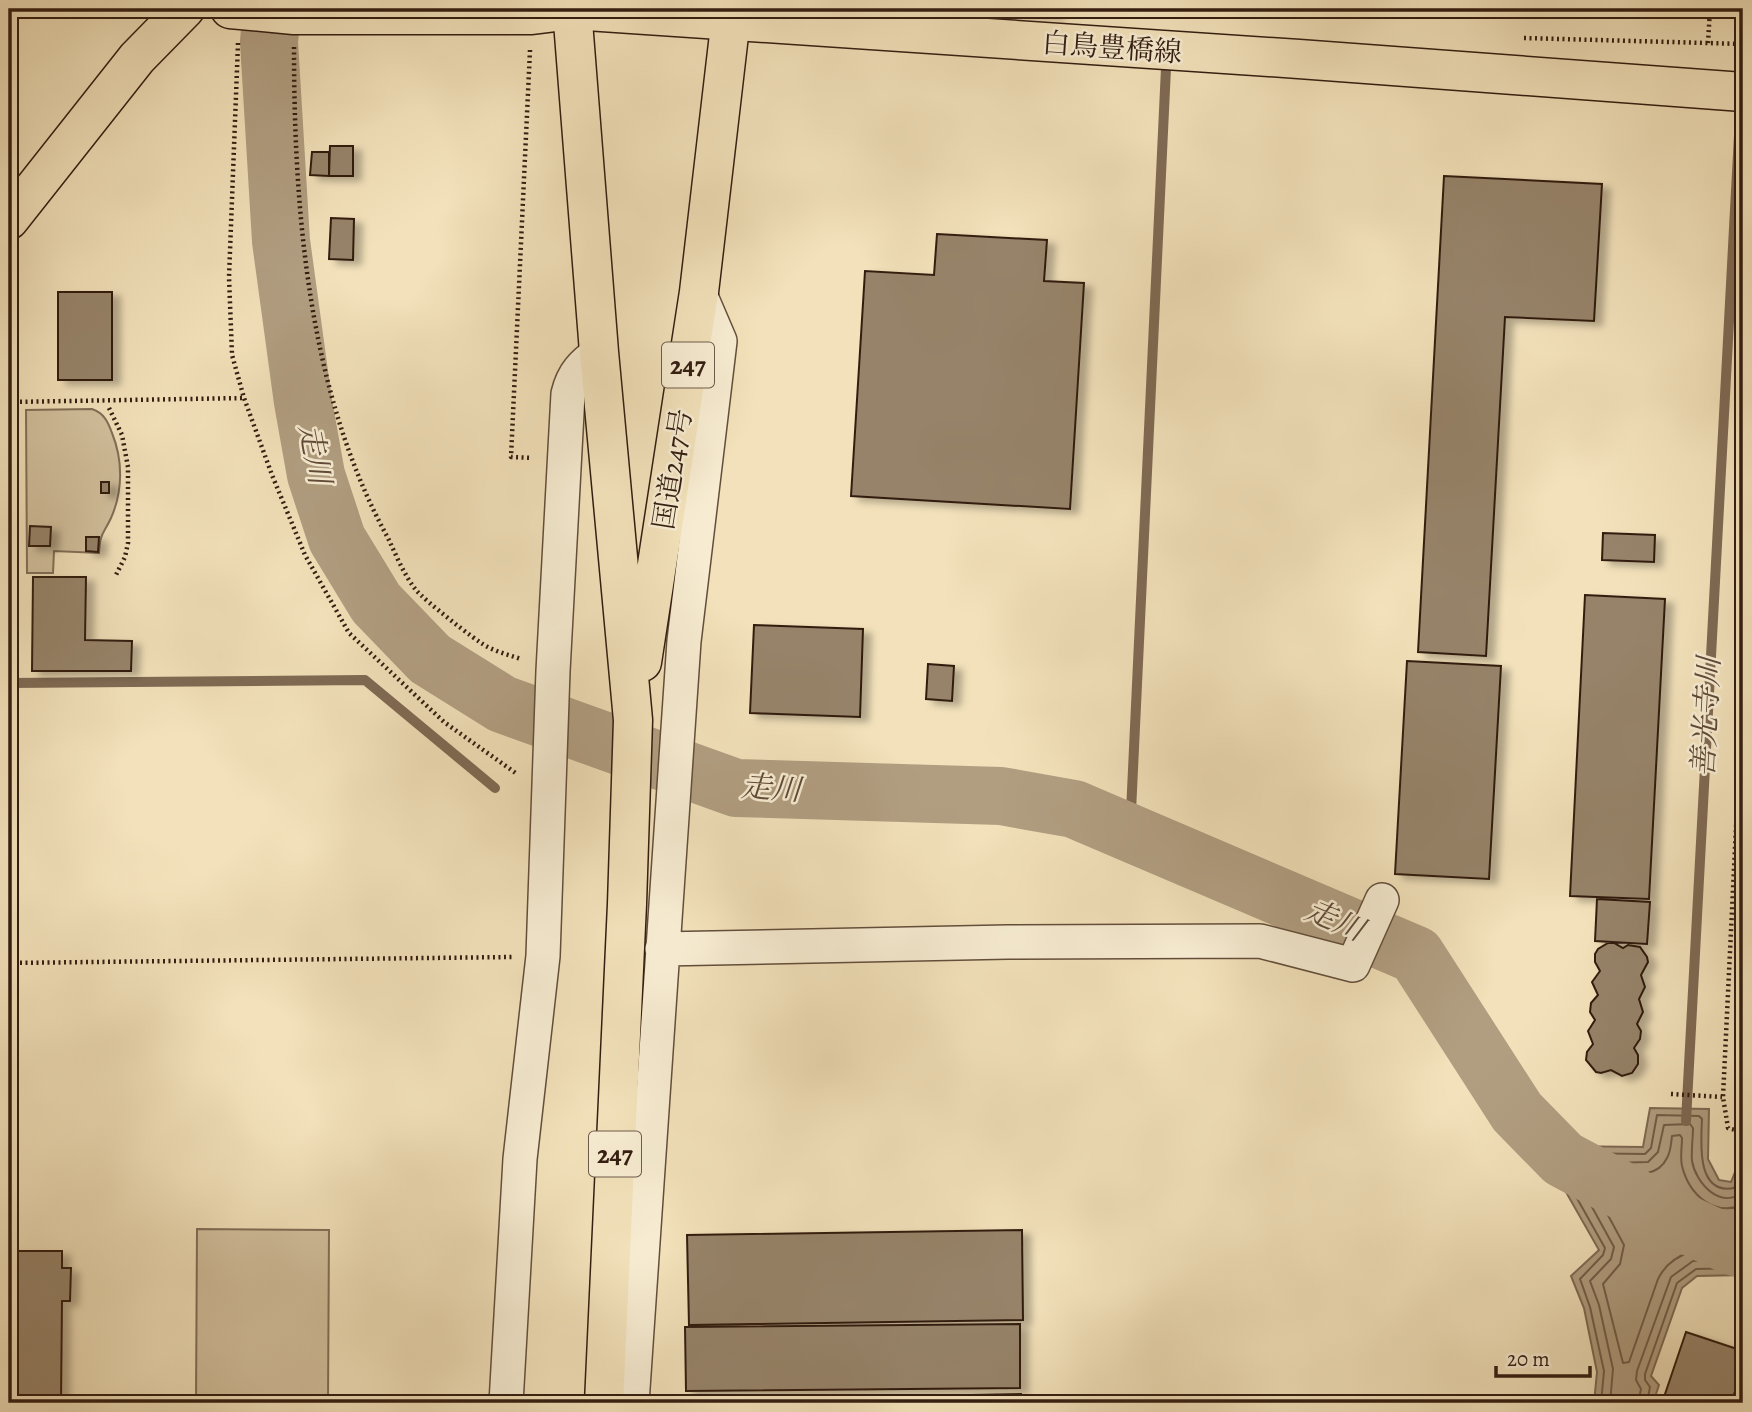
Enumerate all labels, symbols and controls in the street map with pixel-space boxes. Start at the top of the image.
street label: 白鳥豊橋線 [1041,24,1183,72]
road number: 247 [662,342,714,388]
street label: 国道247号 [645,406,701,532]
water label: 走川 [290,421,341,490]
water label: 善光寺川 [1683,653,1729,778]
water label: 走川 [740,766,805,810]
water label: 走川 [1300,890,1373,951]
road number: 247 [589,1132,641,1176]
scale bar [1496,1335,1591,1379]
text: 20 m [1507,1345,1550,1373]

